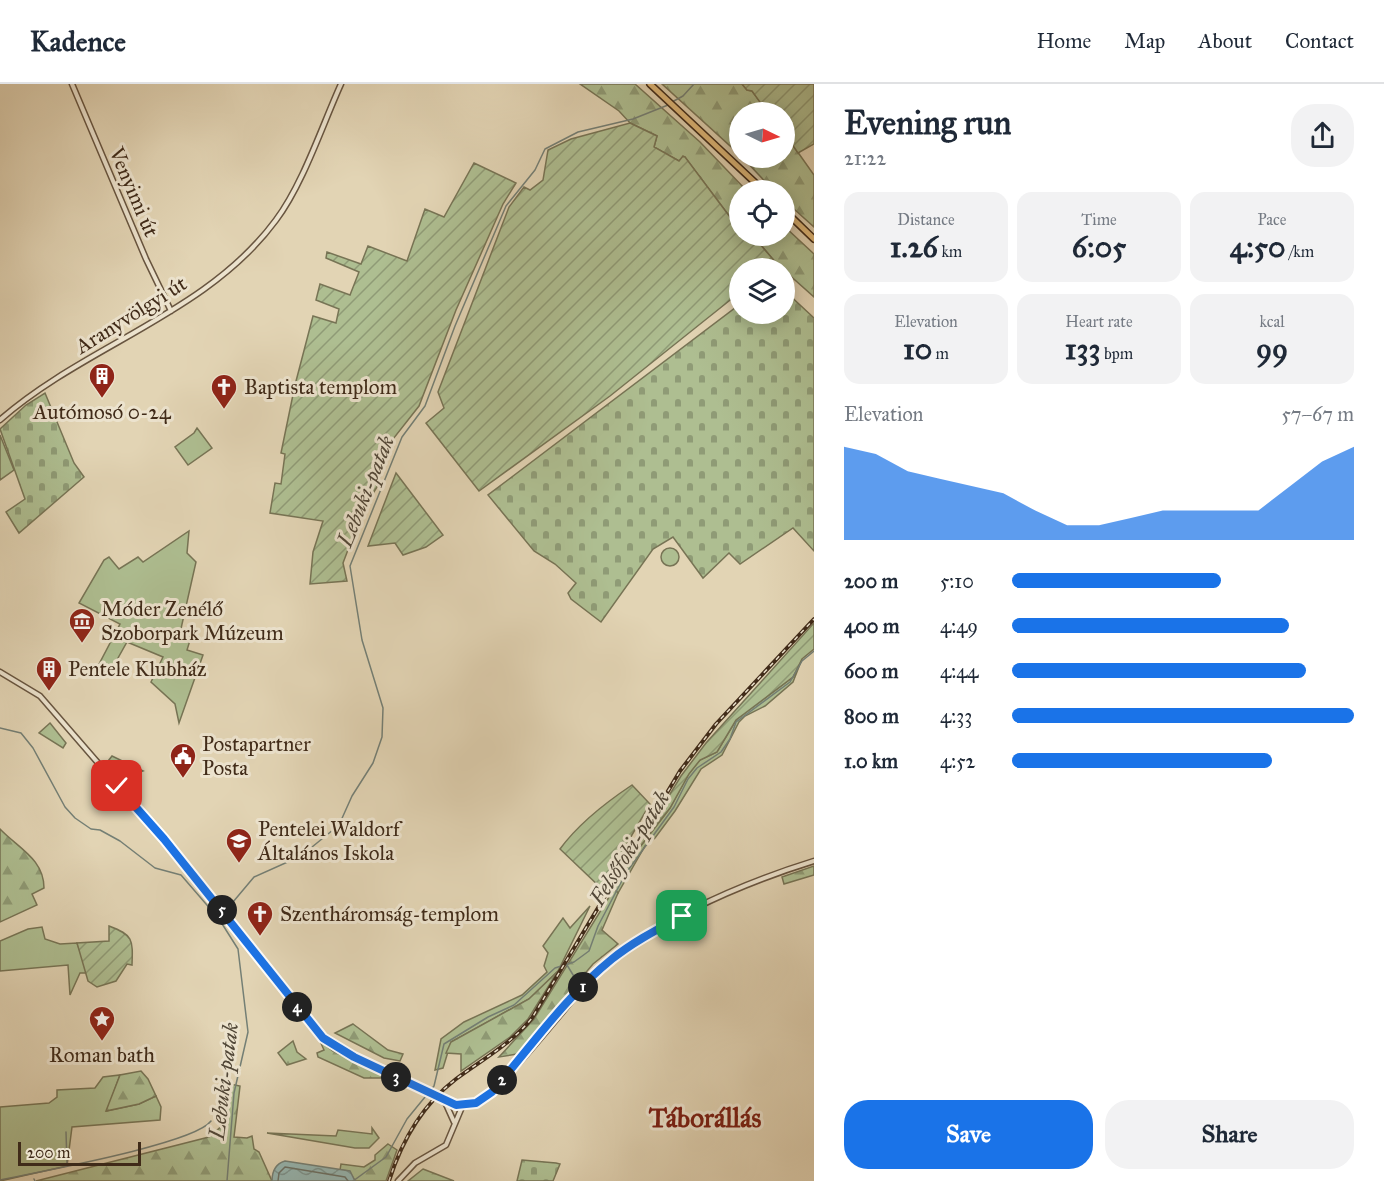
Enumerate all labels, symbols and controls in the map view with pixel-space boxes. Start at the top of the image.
text: Kadence [30,24,126,59]
text: Home [1036,28,1091,54]
text: Map [1124,28,1165,54]
text: About [1198,28,1252,54]
text: Contact [1285,28,1354,54]
north arrow [729,102,795,168]
map controls [729,102,795,324]
text: Evening run [844,103,1011,143]
button: share [1291,104,1354,167]
street label: Venyimi út [103,142,165,241]
text: 21:22 [844,146,886,170]
button: locate [729,180,795,246]
text: Distance [897,210,955,229]
text: Time [1081,210,1117,229]
text: Pace [1257,210,1287,229]
text: 1.26 [890,229,938,265]
text: 6:05 [1072,229,1126,265]
text: 4:50 [1230,229,1286,265]
text: km [938,242,962,261]
text: /km [1286,242,1314,261]
button: layers [729,258,795,324]
street label: Aranyvölgyi út [70,270,192,360]
text: Elevation [894,312,958,331]
text: Heart rate [1065,312,1133,331]
text: kcal [1259,312,1285,331]
text: 10 [903,331,932,367]
text: 133 [1065,331,1101,367]
text: 99 [1256,331,1288,367]
text: m [932,344,949,363]
text: bpm [1101,344,1133,363]
building icon: Autómosó 0-24 [87,361,117,399]
church icon: Baptista templom [209,372,239,410]
place label: Baptista templom [244,374,397,400]
place label: Autómosó 0-24 [32,399,172,425]
text: Elevation [844,402,923,426]
text: 57–67 m [1282,402,1354,426]
water label: Lebuki-patak [331,431,400,552]
text: 200 m [844,569,898,593]
text: 5:10 [940,569,974,593]
place label: Móder Zenélő Szoborpark Múzeum [101,596,284,646]
museum icon: Móder Zenélő Szoborpark Múzeum [67,606,97,644]
text: 400 m [844,614,900,638]
text: 4:49 [940,614,978,638]
building icon: Pentele Klubház [34,654,64,692]
place label: Pentele Klubház [68,656,207,682]
text: 600 m [844,659,899,683]
text: 4:44 [940,659,978,683]
text: 800 m [844,704,899,728]
text: 4:33 [940,704,972,728]
place label: Postapartner Posta [202,731,311,781]
public building icon: Postapartner Posta [168,741,198,779]
text: 1.0 km [844,749,898,773]
text: 4:52 [940,749,975,773]
pin [91,760,142,811]
icon: check [100,769,133,802]
water label: Felsőfoki-patak [583,786,675,911]
place label: Pentelei Waldorf Általános Iskola [257,816,403,866]
school or university icon: Pentelei Waldorf Általános Iskola [224,826,254,864]
pin [656,890,707,941]
pin: 5 [207,895,237,925]
church icon: Szentháromság-templom [245,899,275,937]
icon: arrive [665,899,698,932]
text: 5 [218,900,226,919]
place label: Szentháromság-templom [280,901,499,927]
pin: 1 [568,972,598,1002]
text: 1 [580,977,586,996]
pin: 4 [282,992,312,1022]
text: 4 [293,997,301,1016]
place icon: Roman bath [87,1004,117,1042]
water label: Lebuki-patak [203,1021,244,1142]
place label: Roman bath [49,1042,155,1068]
pin: 3 [381,1062,411,1092]
pin: 2 [487,1065,517,1095]
text: 3 [393,1067,399,1086]
text: 2 [498,1070,506,1089]
button: Save [844,1100,1093,1169]
button: Share [1105,1100,1354,1169]
district label: Táborállás [648,1101,761,1134]
scale bar [18,1139,141,1166]
text: 200 m [27,1143,70,1162]

